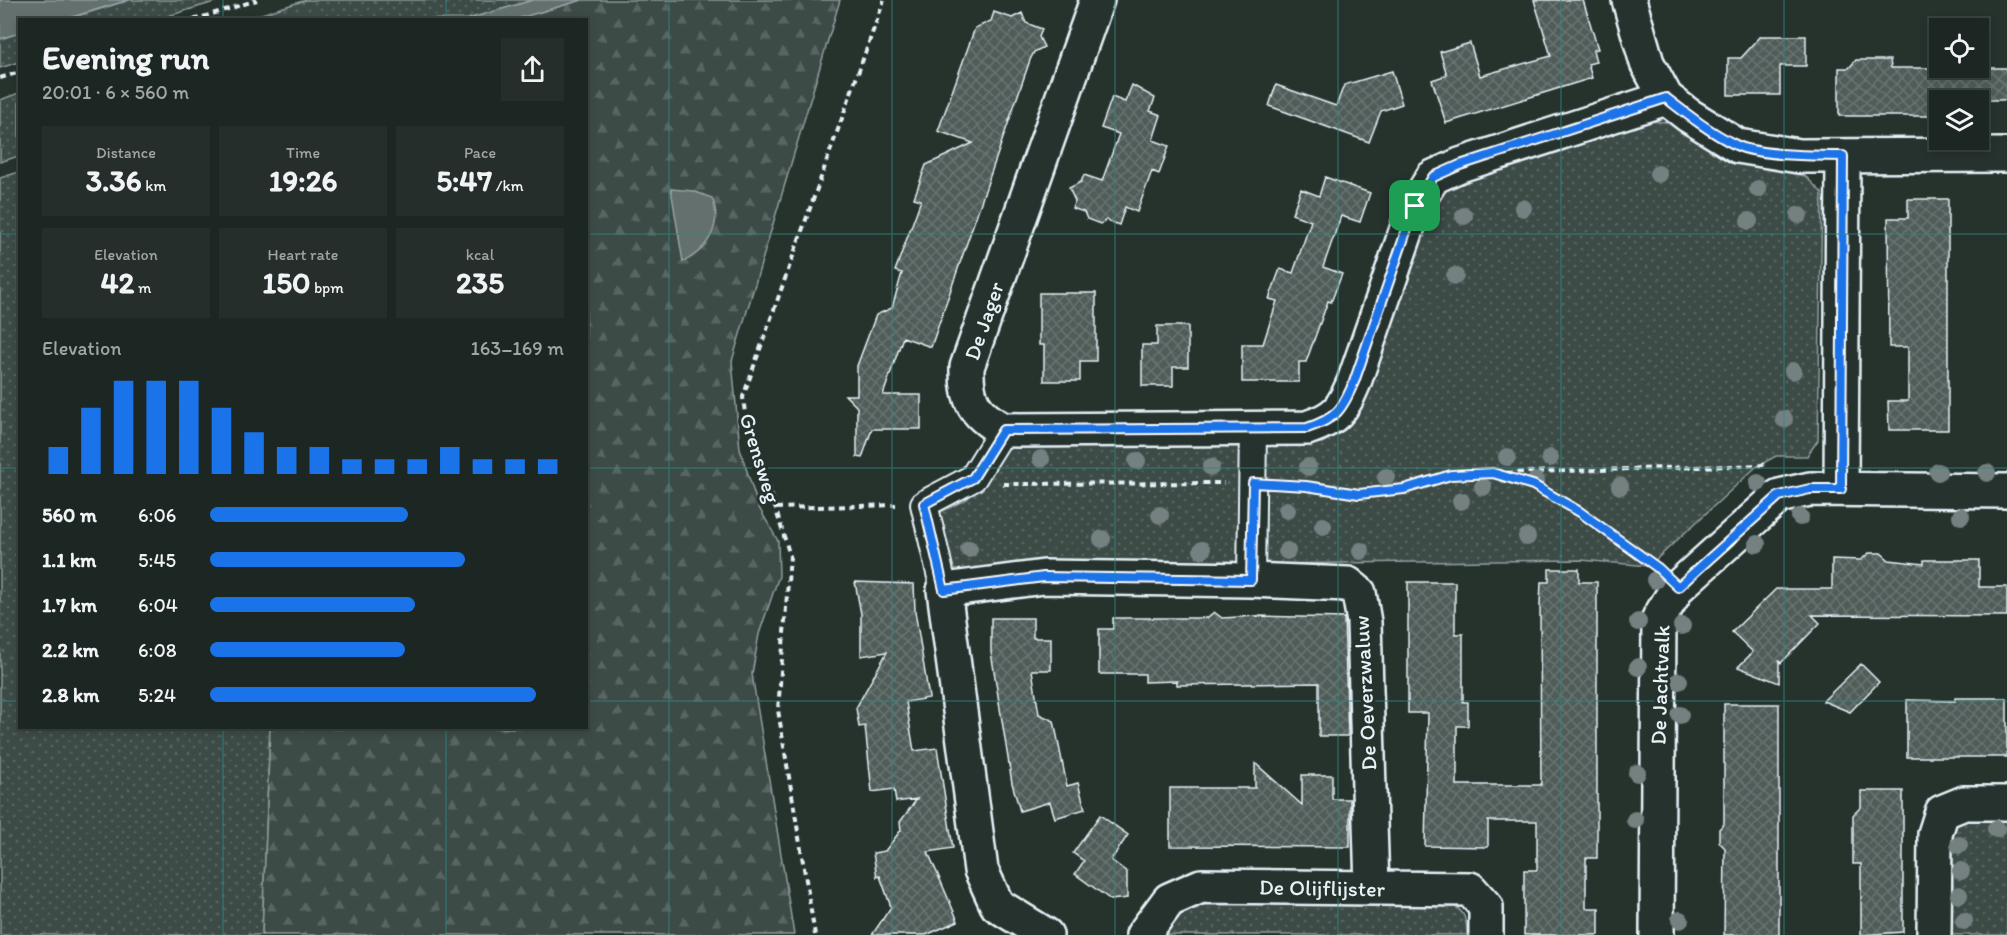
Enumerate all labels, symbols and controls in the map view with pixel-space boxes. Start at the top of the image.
map controls [1929,18,1989,150]
button: locate [1929,18,1989,78]
text: Evening run [42,38,209,77]
button: share [501,38,564,101]
text: 20:01 · 6 × 560 m [42,80,189,104]
button: layers [1929,90,1989,150]
text: Distance [96,143,156,162]
text: Time [286,143,320,162]
text: Pace [464,143,496,162]
text: 3.36 [86,162,142,199]
text: 19:26 [269,162,337,199]
text: 5:47 [436,162,492,199]
text: km [142,176,166,195]
text: /km [492,176,524,195]
pin [1389,180,1440,231]
icon: arrive [1398,189,1431,222]
text: Elevation [94,245,158,264]
text: Heart rate [268,245,338,264]
text: kcal [466,245,494,264]
text: 42 [101,264,134,301]
text: 150 [262,264,310,301]
text: 235 [456,264,504,301]
text: m [134,278,151,297]
text: bpm [310,278,344,297]
street label: De Jager [958,278,1010,364]
text: Elevation [42,336,121,360]
text: 163–169 m [470,336,564,360]
street label: Grensweg [734,410,787,507]
text: 560 m [42,503,97,527]
text: 6:06 [138,503,176,527]
text: 1.1 km [42,548,96,572]
text: 5:45 [138,548,176,572]
text: 1.7 km [42,593,97,617]
text: 6:04 [138,593,178,617]
street label: De Oeverzwaluw [1347,615,1383,771]
street label: De Jachtvalk [1644,624,1676,745]
text: 2.2 km [42,638,99,662]
text: 6:08 [138,638,177,662]
text: 2.8 km [42,683,99,707]
text: 5:24 [138,683,176,707]
street label: De Olijflijster [1259,873,1386,903]

